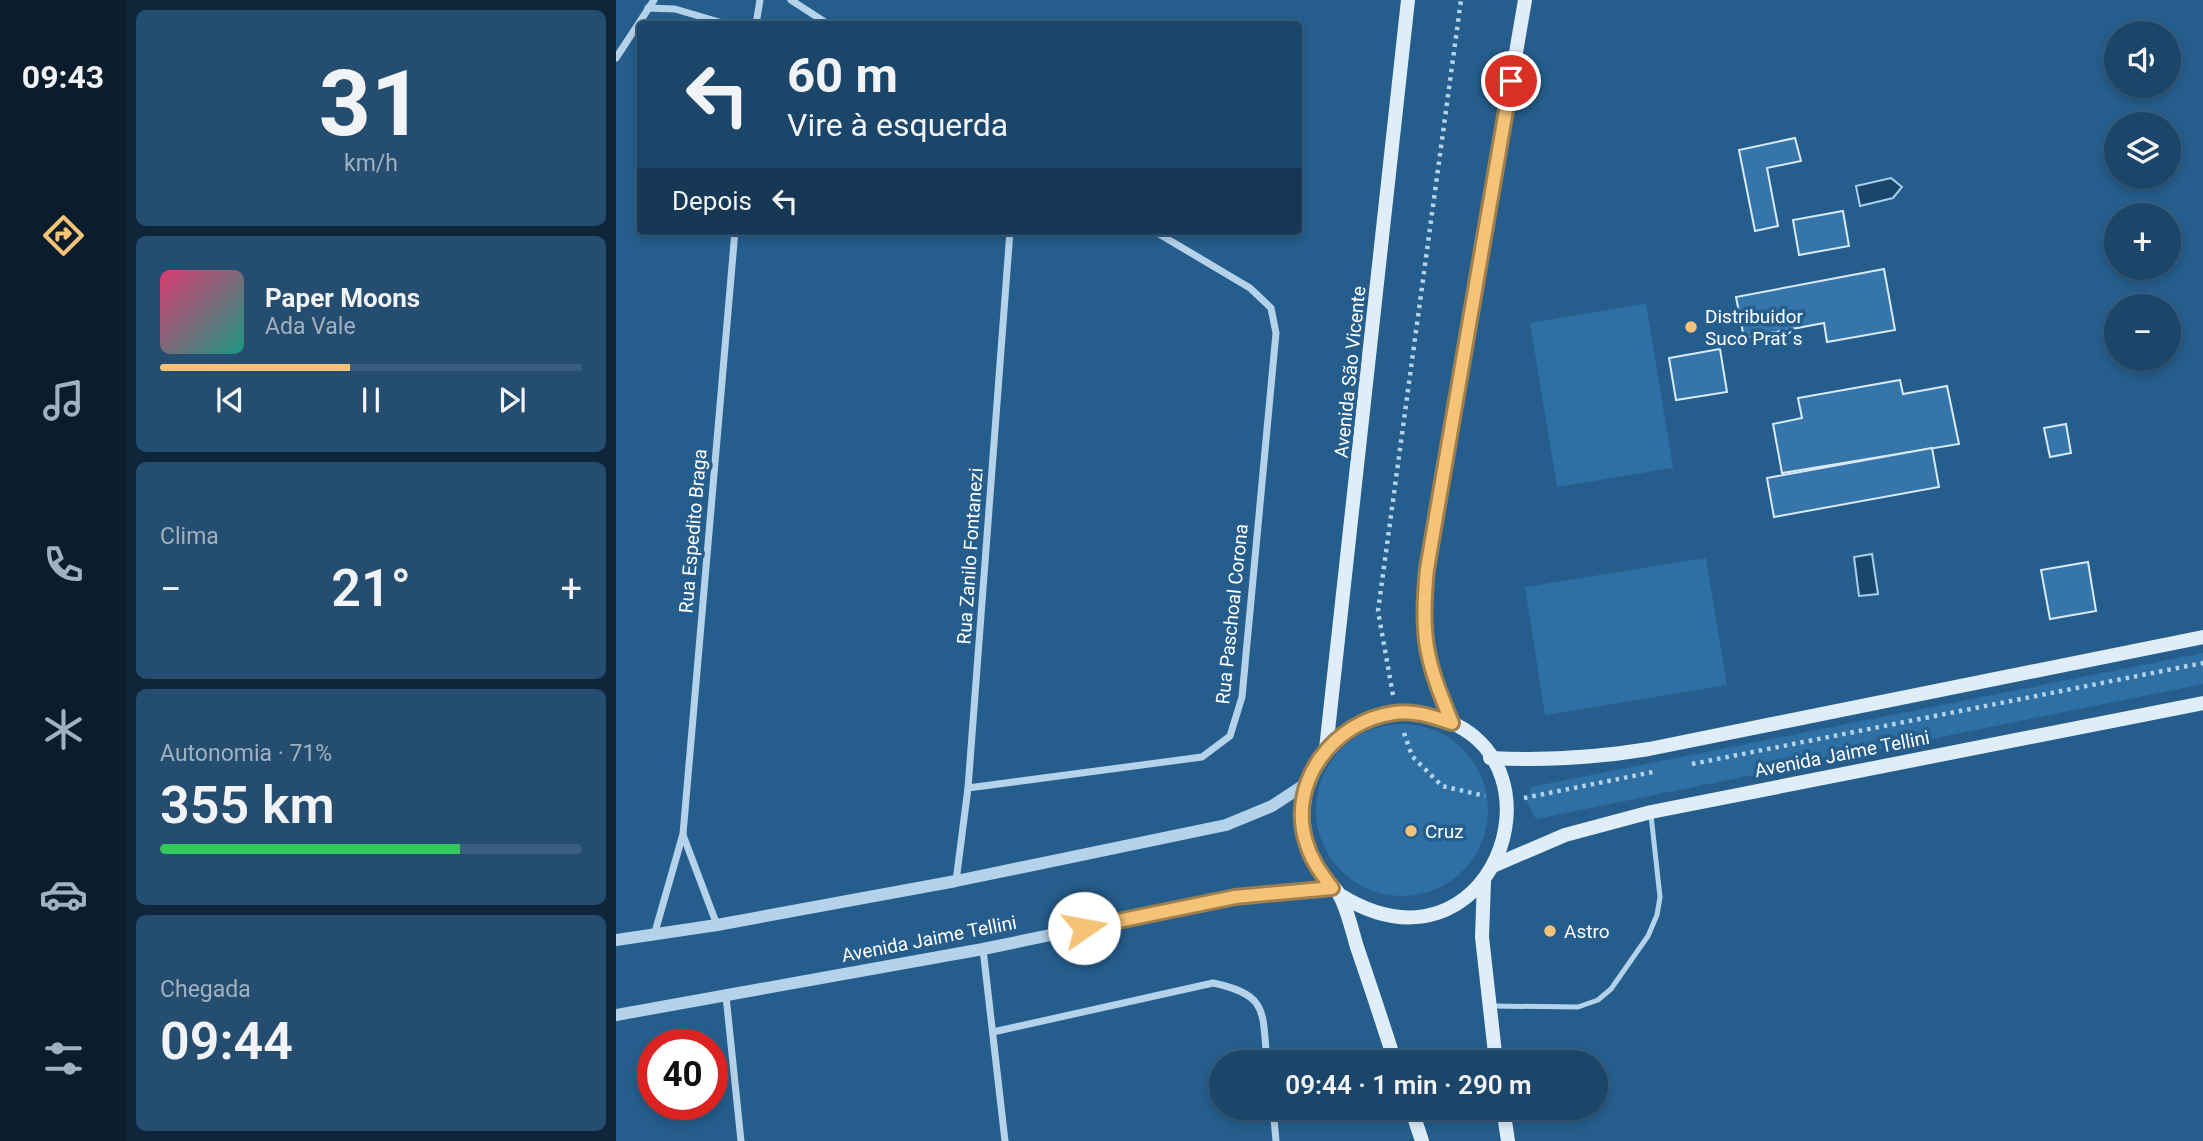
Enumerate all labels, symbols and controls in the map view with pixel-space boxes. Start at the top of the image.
map controls [2104,21,2181,371]
button: sound [2104,21,2181,98]
text: 60 m [787,47,898,104]
icon: left [672,49,763,140]
text: 31 [319,51,423,157]
pin [1481,51,1541,111]
text: 09:43 [22,58,104,96]
icon: arrive [1492,62,1530,100]
text: Vire à esquerda [787,106,1008,144]
button: layers [2104,112,2181,189]
text: km/h [344,150,398,177]
icon: left [766,182,804,220]
text: Depois [672,186,752,216]
button: + [2104,203,2181,280]
icon: directions [39,211,88,260]
text: Paper Moons [265,283,420,313]
street label: Avenida São Vicente [1330,285,1370,459]
button: − [2104,294,2181,371]
place label: Distribuidor Suco Prat´s [1705,305,1803,350]
text: Ada Vale [265,313,356,340]
marker: Distribuidor Suco Prat´s [1683,319,1699,335]
icon: music [39,376,88,425]
icon: previous [211,381,249,419]
icon: pause [352,381,390,419]
icon: next [493,381,531,419]
street label: Rua Espedito Braga [674,448,712,614]
street label: Rua Zanilo Fontanezi [952,467,988,645]
text: Clima [160,523,219,550]
street label: Rua Paschoal Corona [1211,523,1253,705]
icon: phone [39,540,88,589]
text: 21° [331,558,411,619]
text: − [160,567,182,611]
text: + [560,567,582,611]
icon: climate [39,705,88,754]
street label: Avenida Jaime Tellini [1752,726,1932,782]
text: Autonomia · 71% [160,740,332,767]
text: 355 km [160,775,335,836]
place label: Cruz [1425,820,1464,843]
marker: Cruz [1403,823,1419,839]
icon: car [39,870,88,919]
position arrow [1047,891,1121,965]
street label: Avenida Jaime Tellini [839,911,1019,967]
place label: Astro [1564,920,1610,943]
marker: Astro [1542,923,1558,939]
text: Chegada [160,976,251,1003]
text: 09:44 [160,1011,293,1072]
speed limit sign: 40 [637,1029,728,1120]
icon: filters [39,1034,88,1083]
text: 09:44 · 1 min · 290 m [1285,1070,1532,1100]

